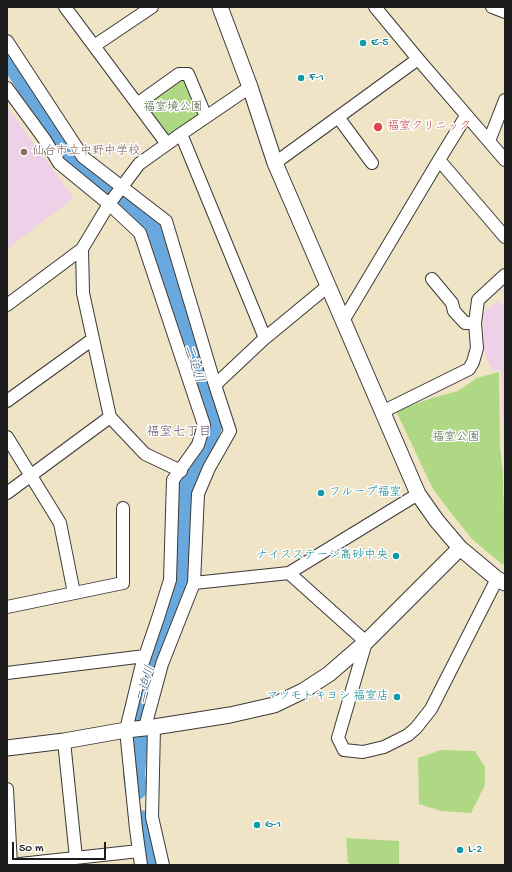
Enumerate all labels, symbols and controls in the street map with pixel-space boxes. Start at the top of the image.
place label: E-5 [371,36,389,50]
marker: E-5 [358,38,368,48]
place label: F-1 [309,71,324,85]
marker: F-1 [296,73,306,83]
park label: 福室境公園 [143,101,203,115]
place label: 福室クリニック [387,120,471,134]
marker: 福室クリニック [372,121,384,133]
place label: 仙台市立中野中学校 [32,145,140,159]
marker: 仙台市立中野中学校 [19,147,29,157]
water label: 二迫川 [180,343,206,385]
district label: 福室七丁目 [147,425,211,441]
park label: 福室公園 [432,431,480,445]
place label: フループ福室 [329,486,401,500]
marker: フループ福室 [316,488,326,498]
place label: ナイスステージ高砂中央 [256,549,388,563]
marker: ナイスステージ高砂中央 [391,551,401,561]
water label: 二迫川 [134,664,160,706]
place label: マツモトキヨシ 福室店 [266,690,389,704]
marker: マツモトキヨシ 福室店 [392,692,402,702]
place label: G-1 [265,818,281,832]
marker: G-1 [252,820,262,830]
scale bar [14,834,108,860]
text: 50 m [19,842,44,856]
place label: L-2 [468,843,482,857]
marker: L-2 [455,845,465,855]

